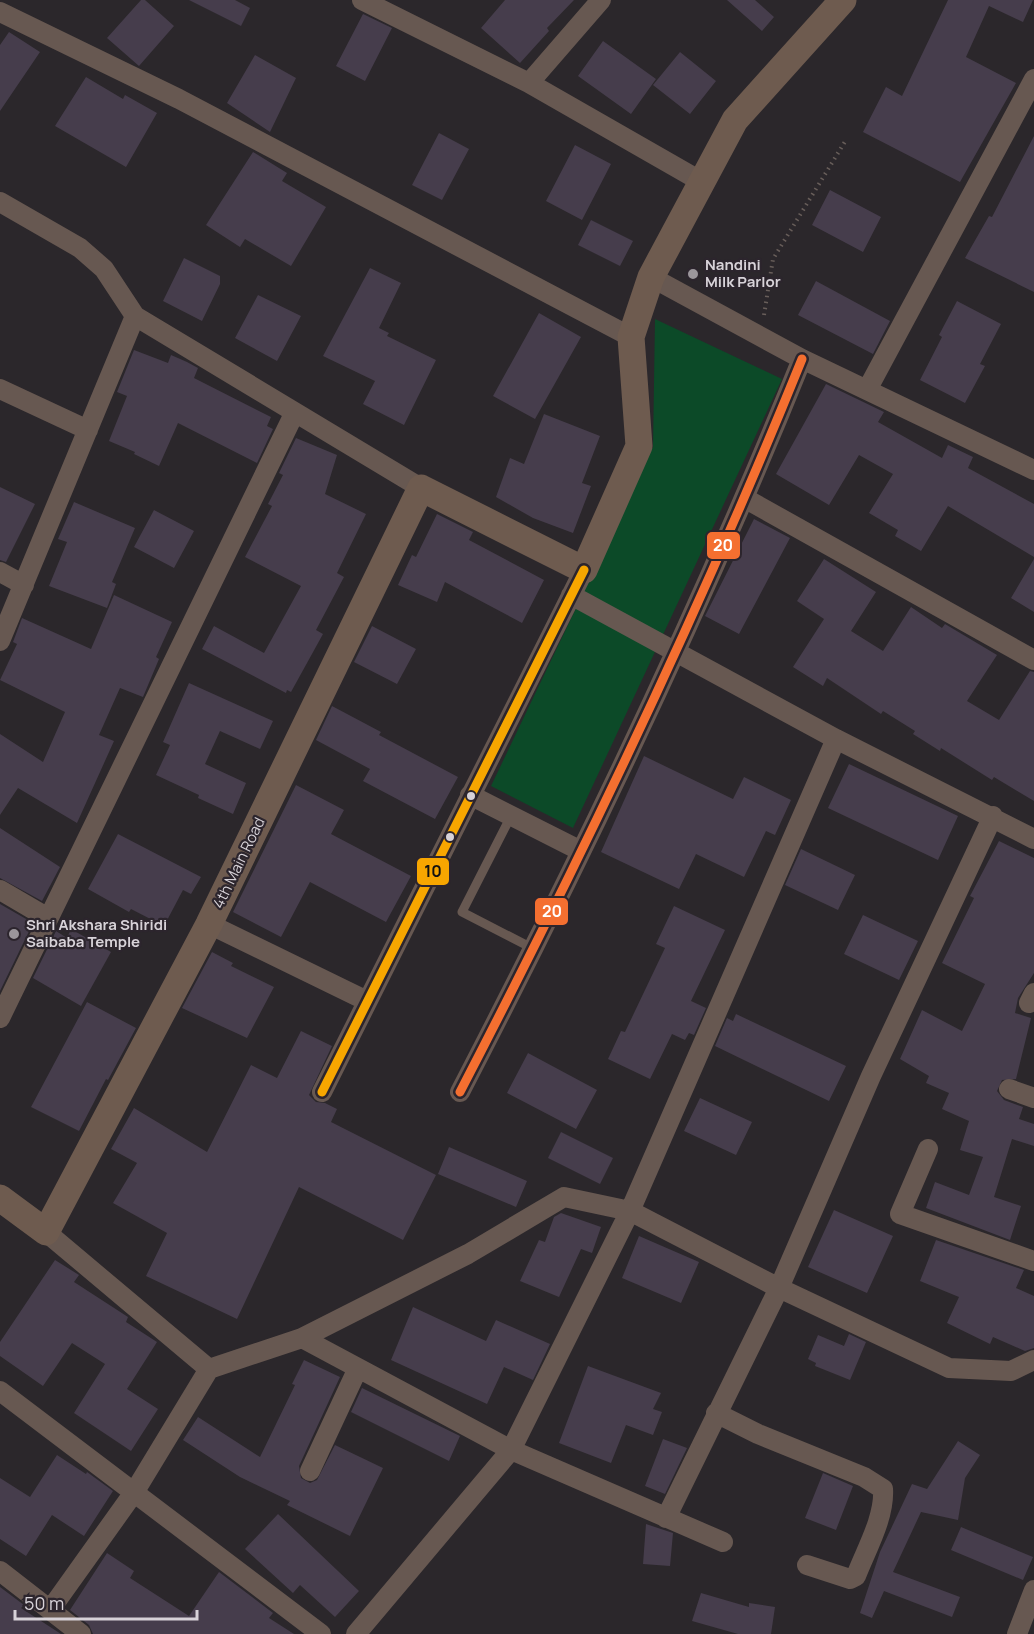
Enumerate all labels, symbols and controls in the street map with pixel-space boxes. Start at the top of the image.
place label: Nandini Milk Parlor [705,254,781,292]
marker: Nandini Milk Parlor [686,267,700,281]
line badge: 20 [706,531,741,560]
text: 20 [713,534,733,556]
unlabelled marker [465,790,477,802]
street label: 4th Main Road [207,814,270,912]
unlabelled marker [444,831,456,843]
line badge: 10 [416,857,450,886]
text: 10 [424,860,442,882]
line badge: 20 [534,897,569,926]
text: 20 [542,900,562,922]
place label: Shri Akshara Shiridi Saibaba Temple [26,914,167,952]
marker: Shri Akshara Shiridi Saibaba Temple [7,927,21,941]
scale bar [15,1583,196,1621]
text: 50 m [24,1591,64,1615]

